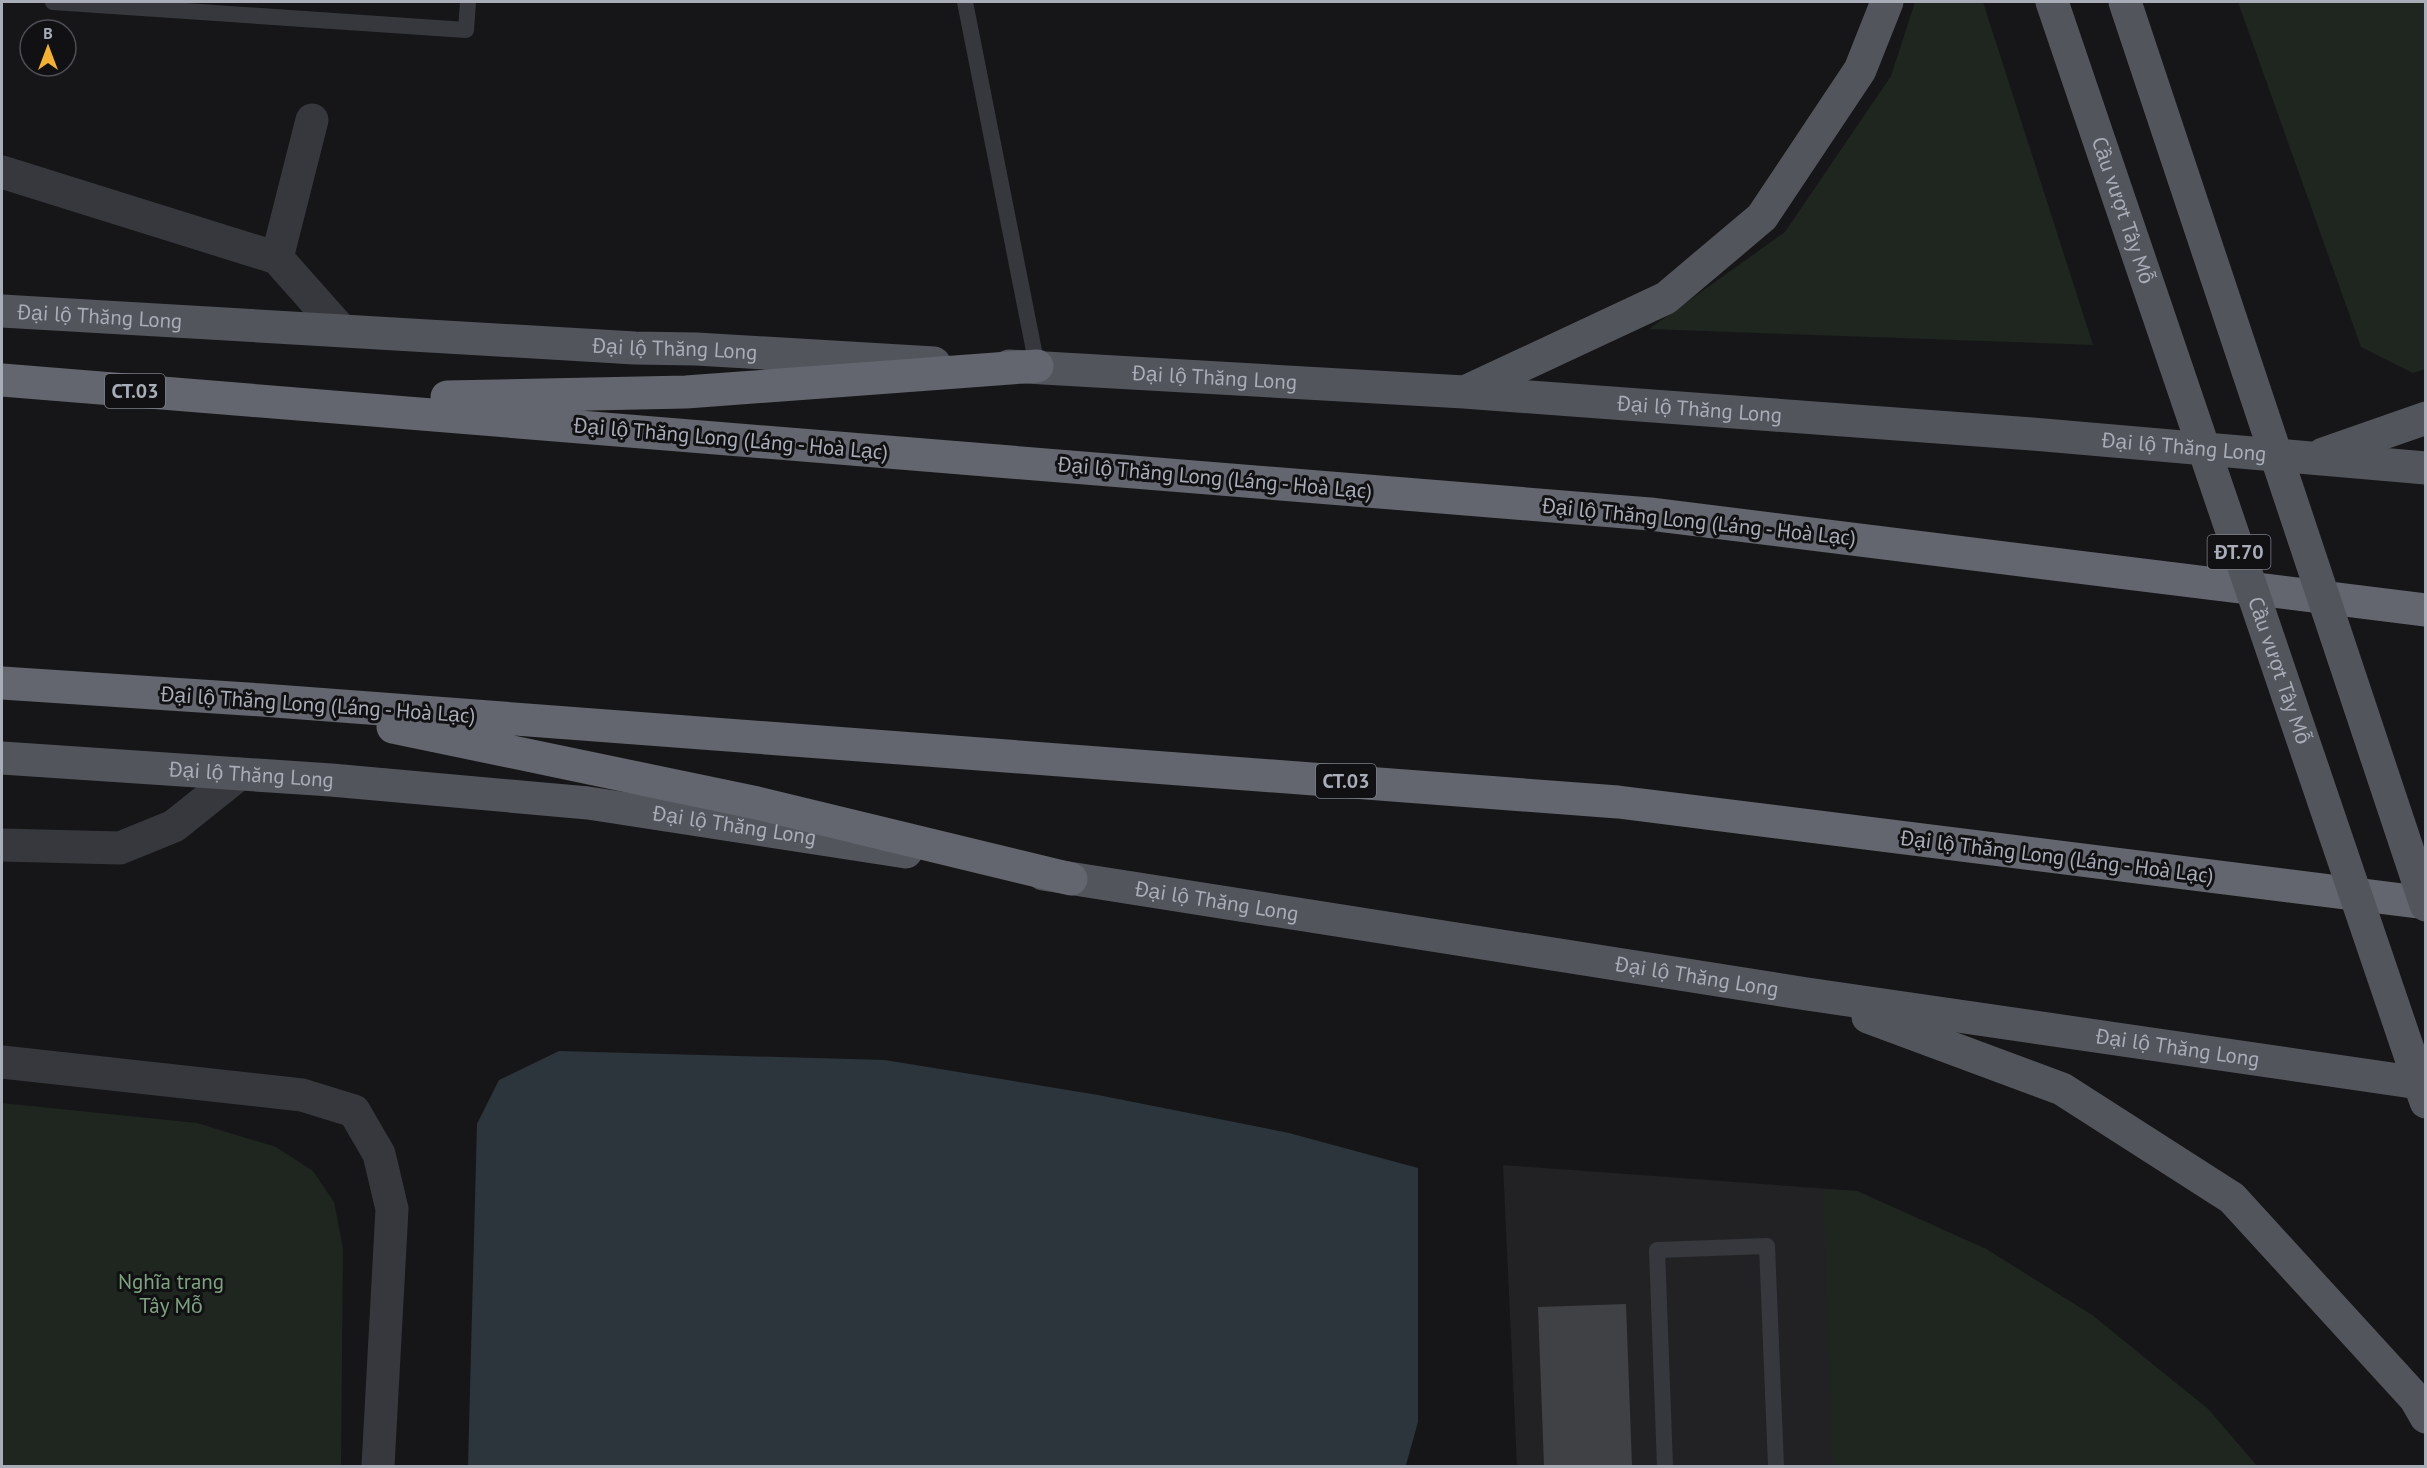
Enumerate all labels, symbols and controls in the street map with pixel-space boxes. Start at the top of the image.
north arrow [18,18,78,78]
text: B [43,23,53,43]
street label: Cầu vượt Tây Mỗ [2086,133,2161,287]
street label: Đại lộ Thăng Long [16,298,183,335]
street label: Đại lộ Thăng Long [591,331,758,366]
street label: Đại lộ Thăng Long [1130,359,1298,395]
road number: CT.03 [105,374,165,408]
street label: Đại lộ Thăng Long [1615,389,1783,428]
street label: Đại lộ Thăng Long (Láng - Hoà Lạc) [572,411,889,466]
street label: Đại lộ Thăng Long [2100,426,2268,467]
street label: Đại lộ Thăng Long (Láng - Hoà Lạc) [1056,450,1373,505]
street label: Đại lộ Thăng Long (Láng - Hoà Lạc) [1540,491,1857,551]
road number: ĐT.70 [2208,535,2270,569]
street label: Cầu vượt Tây Mỗ [2242,593,2317,747]
street label: Đại lộ Thăng Long (Láng - Hoà Lạc) [159,680,476,729]
street label: Đại lộ Thăng Long [167,755,335,793]
road number: CT.03 [1316,764,1376,798]
street label: Đại lộ Thăng Long [650,799,818,851]
street label: Đại lộ Thăng Long (Láng - Hoà Lạc) [1898,824,2215,889]
street label: Đại lộ Thăng Long [1132,875,1301,927]
street label: Đại lộ Thăng Long [1612,950,1781,1002]
street label: Đại lộ Thăng Long [2093,1022,2261,1073]
park label: Nghĩa trang Tây Mỗ [118,1268,224,1319]

